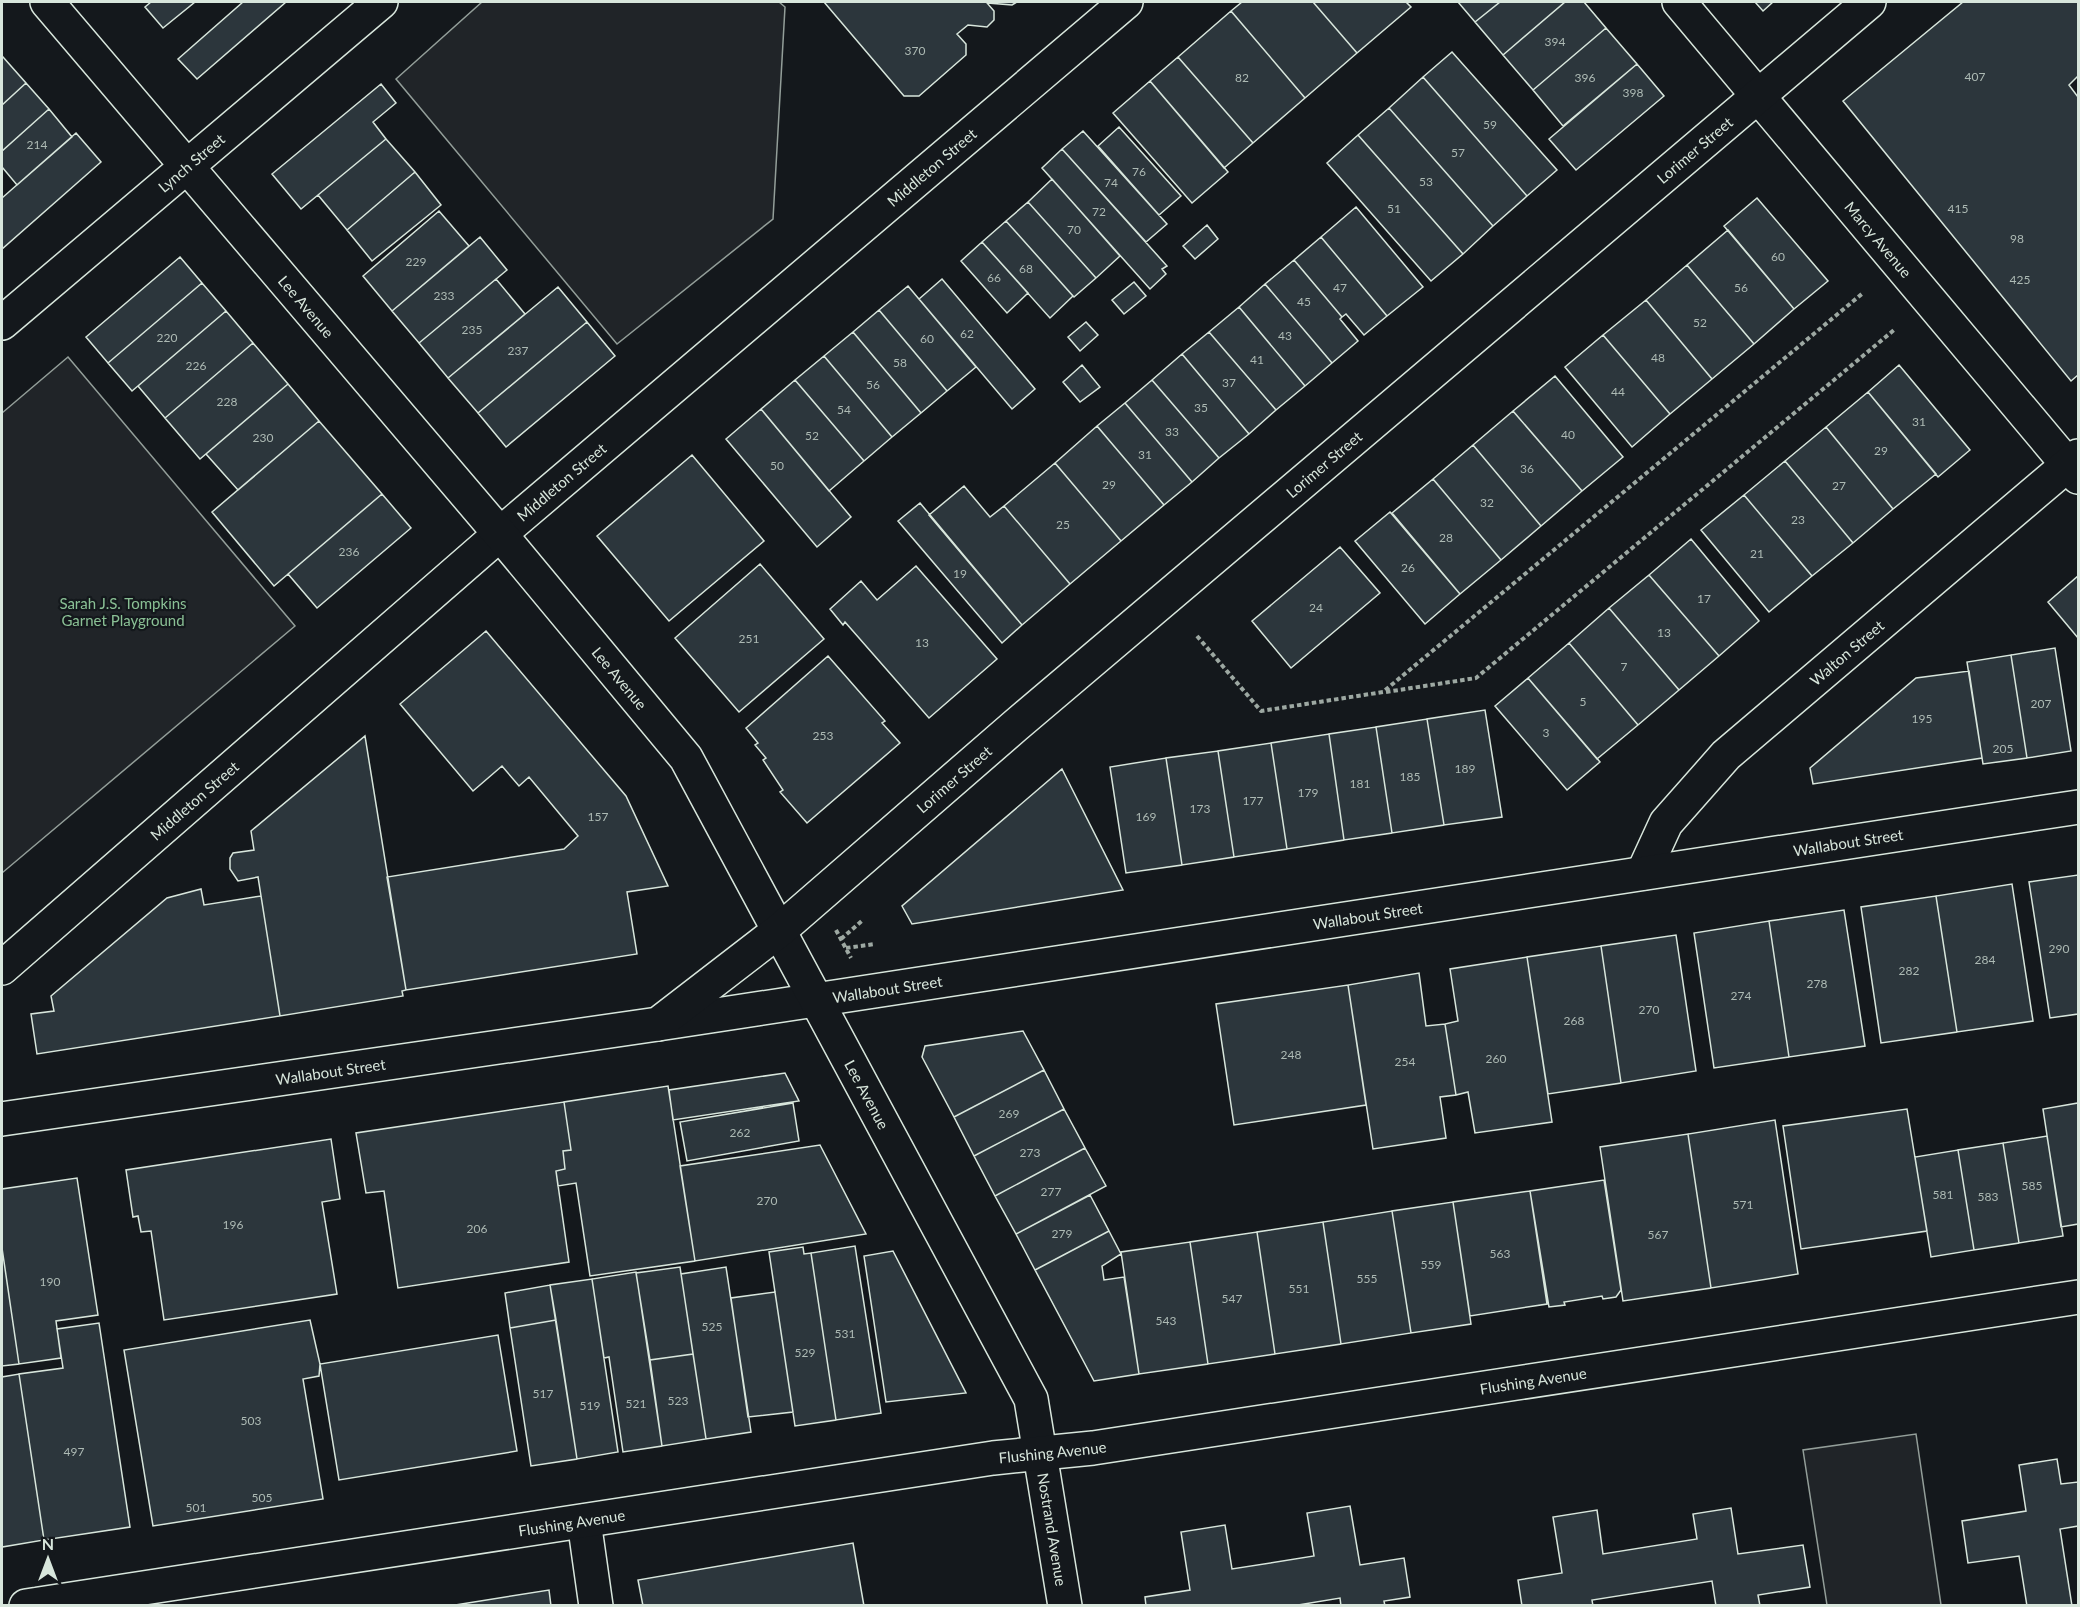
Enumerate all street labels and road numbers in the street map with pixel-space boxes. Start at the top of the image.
street label: Lorimer Street [1653,112,1737,187]
street label: Middleton Street [883,124,980,210]
street label: Lynch Street [154,129,229,196]
street label: Marcy Avenue [1841,198,1916,281]
street label: Lee Avenue [275,272,338,341]
street label: Lorimer Street [1282,427,1366,501]
street label: Middleton Street [513,439,610,525]
street label: Walton Street [1806,616,1888,689]
street label: Lee Avenue [588,643,651,713]
street label: Lorimer Street [913,741,995,817]
street label: Middleton Street [146,757,243,844]
street label: Wallabout Street [1792,825,1905,859]
street label: Wallabout Street [1312,898,1424,933]
street label: Wallabout Street [831,972,944,1006]
street label: Wallabout Street [274,1054,387,1088]
street label: Lee Avenue [841,1057,893,1132]
street label: Flushing Avenue [1478,1363,1588,1398]
street label: Flushing Avenue [998,1437,1108,1466]
street label: Nostrand Avenue [1034,1472,1071,1587]
street label: Flushing Avenue [517,1505,626,1540]

